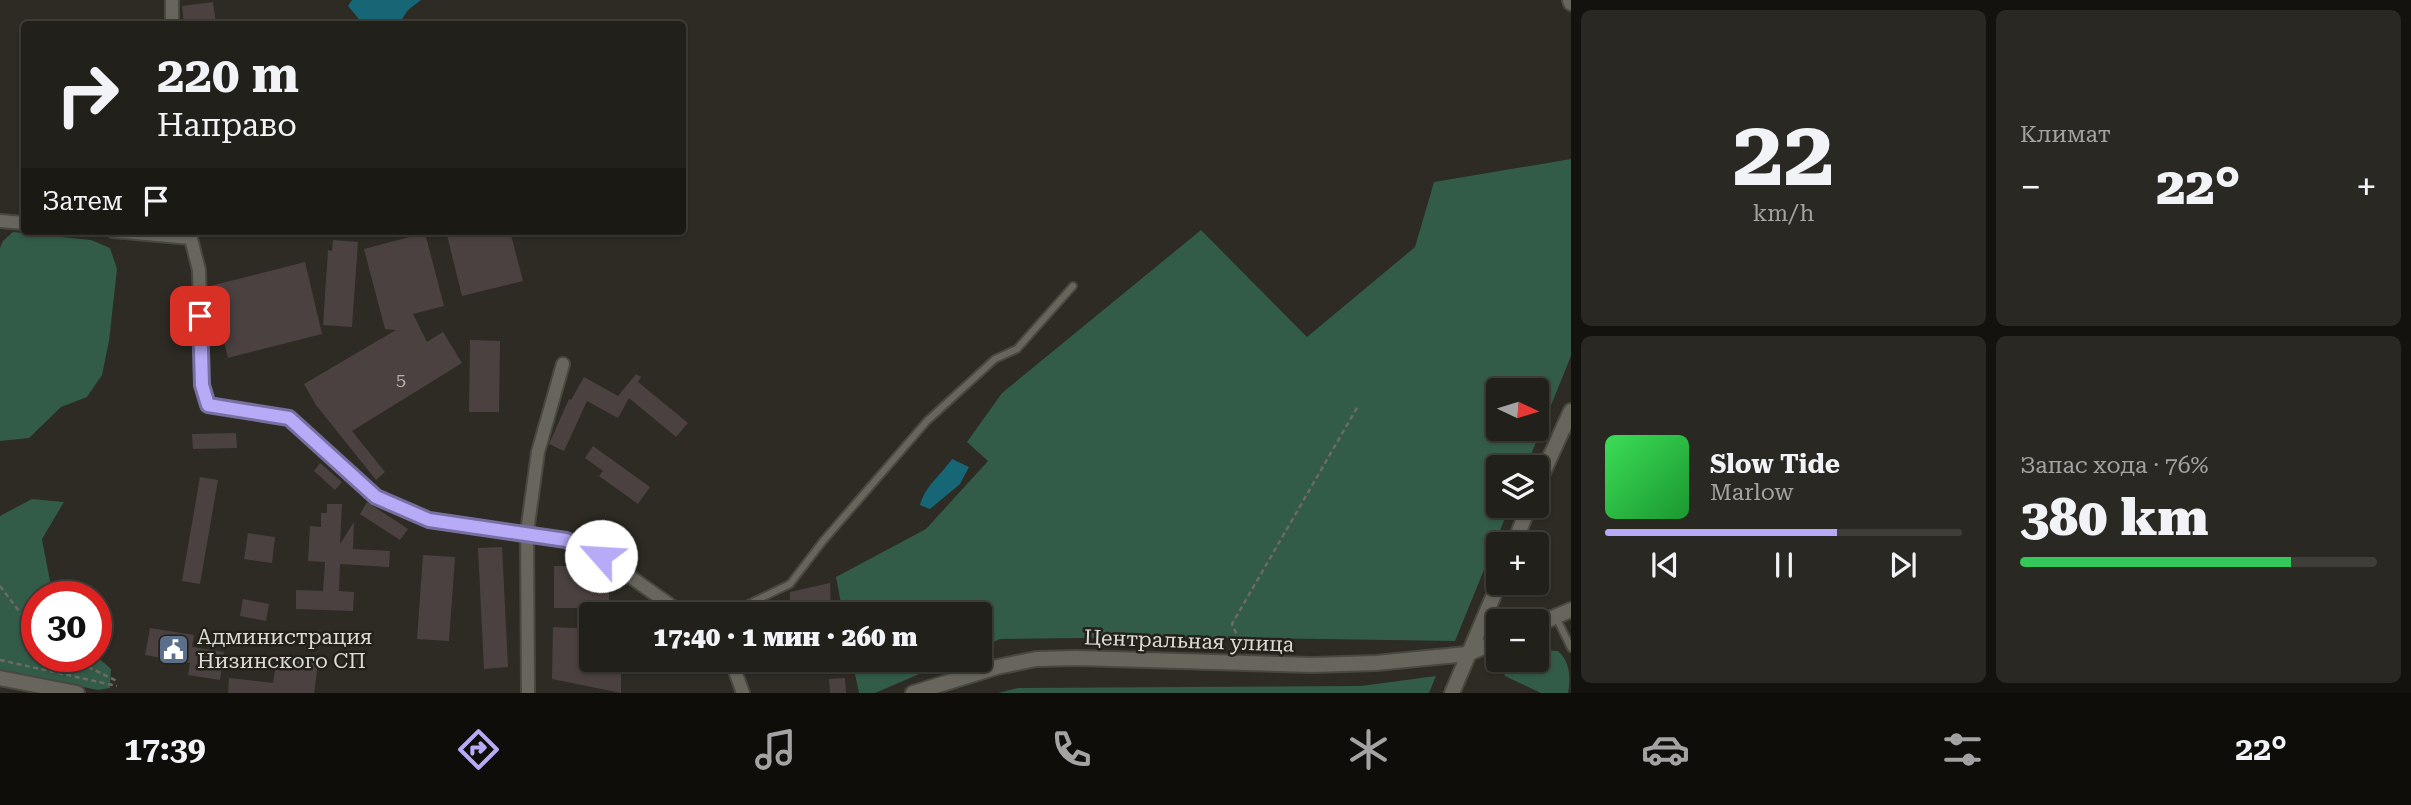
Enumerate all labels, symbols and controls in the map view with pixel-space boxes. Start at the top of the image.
text: 220 m [157,47,299,104]
icon: right [42,49,133,140]
text: 22 [1733,101,1834,207]
text: Направо [157,106,297,144]
text: Климат [2020,121,2111,148]
text: 22° [2156,156,2241,217]
text: − [2020,165,2041,209]
text: + [2356,165,2377,209]
icon: arrive [137,182,175,220]
text: Затем [42,186,123,216]
text: km/h [1753,200,1814,227]
pin [170,286,230,346]
icon: arrive [181,297,219,335]
house number: 5 [396,369,406,390]
north arrow [1486,378,1549,441]
map controls [1486,378,1549,672]
text: Slow Tide [1710,449,1840,479]
text: Запас хода · 76% [2020,452,2209,479]
button: layers [1486,455,1549,518]
text: Marlow [1710,479,1793,506]
text: 380 km [2020,487,2208,548]
position arrow [564,519,638,593]
button: + [1486,532,1549,595]
icon: previous [1646,546,1684,584]
icon: pause [1765,546,1803,584]
icon: next [1884,546,1922,584]
speed limit sign: 30 [21,581,112,672]
button: − [1486,609,1549,672]
text: 17:40 · 1 мин · 260 m [653,622,918,652]
place label: Администрация Низинского СП [197,625,372,673]
street label: Центральная улица [1083,625,1295,657]
public building icon: Администрация Низинского СП [157,632,191,666]
icon: directions [454,725,503,774]
icon: music [751,725,800,774]
icon: phone [1047,725,1096,774]
icon: climate [1344,725,1393,774]
icon: car [1641,725,1690,774]
icon: filters [1938,725,1987,774]
text: 17:39 [124,730,206,768]
text: 22° [2235,730,2287,768]

